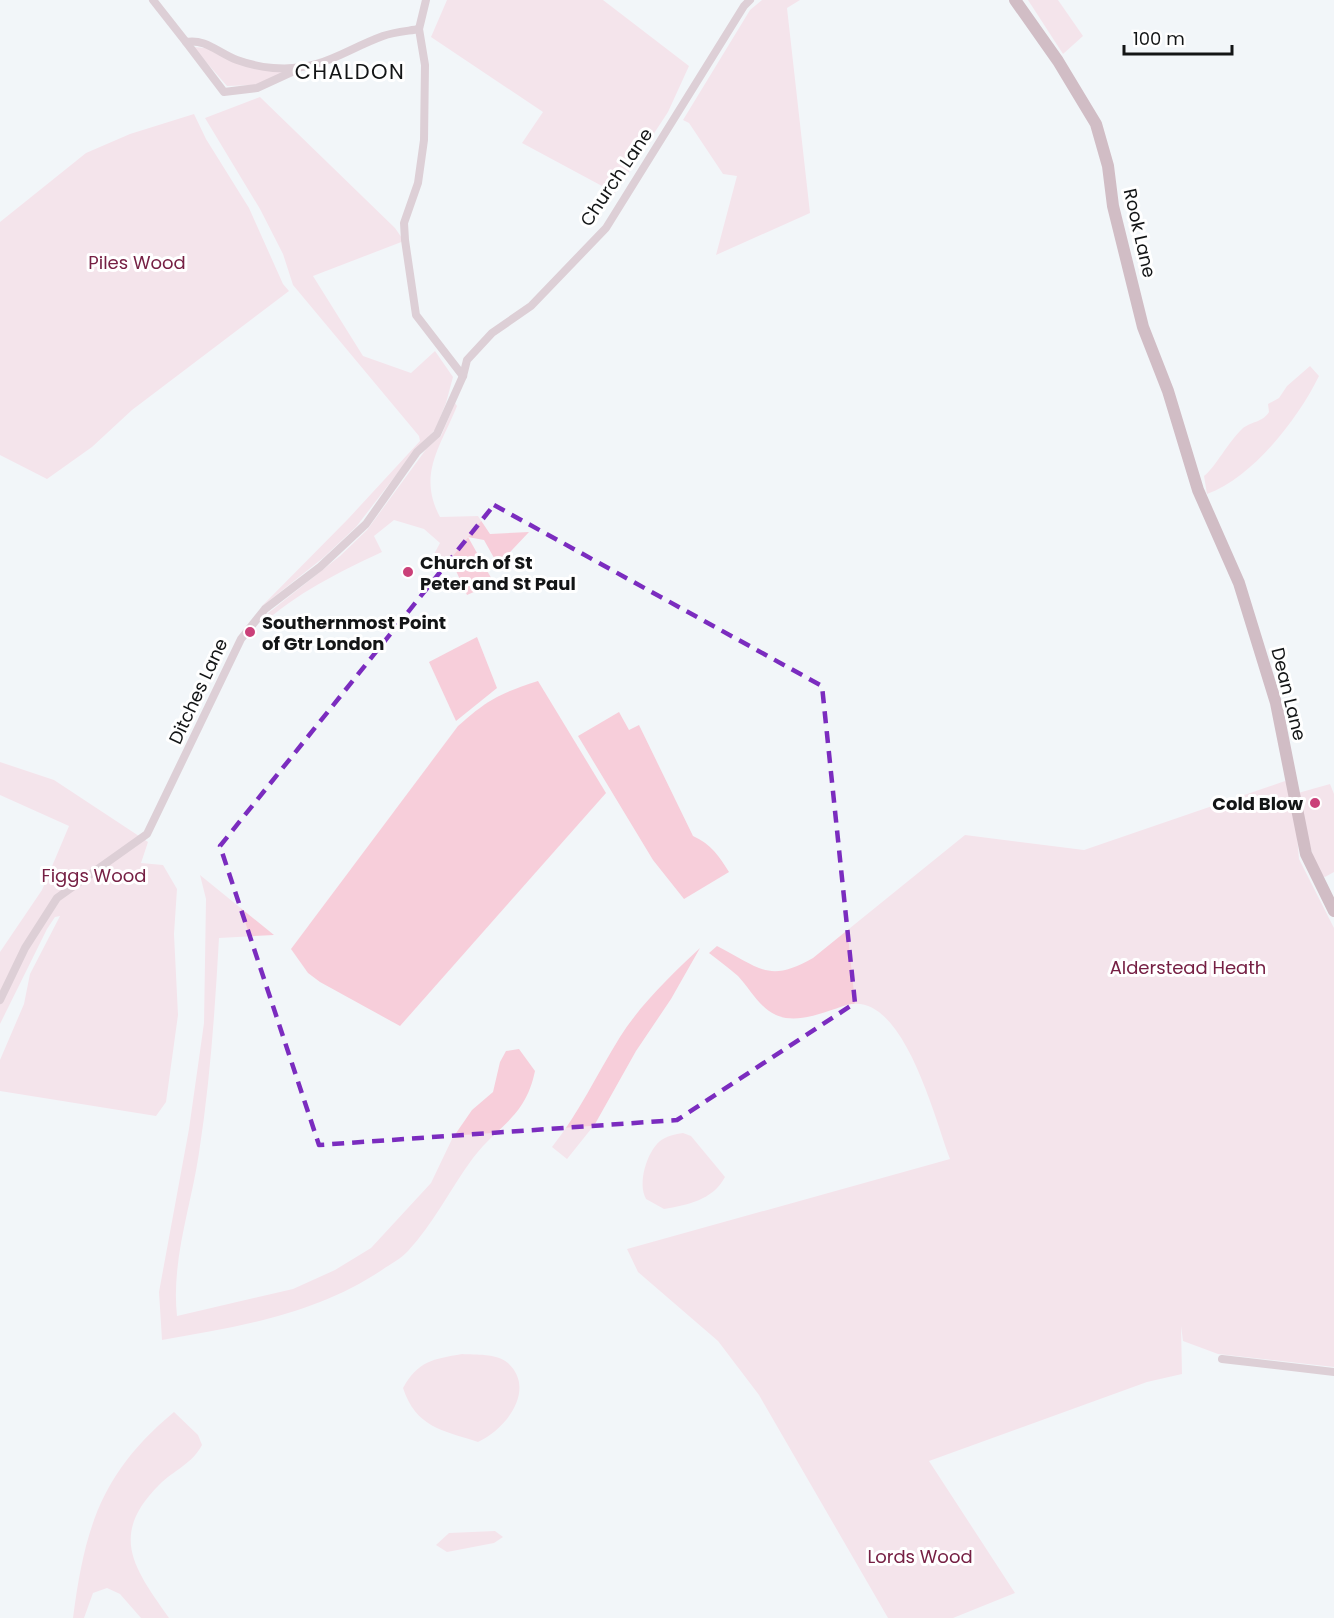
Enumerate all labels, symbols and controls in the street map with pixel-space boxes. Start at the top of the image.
scale bar [1124,18,1232,56]
text: 100 m [1133,26,1185,51]
district label: CHALDON [295,57,405,86]
street label: Church Lane [574,123,658,231]
street label: Rook Lane [1118,186,1162,280]
park label: Piles Wood [88,250,186,275]
place label: Church of St Peter and St Paul [420,550,576,596]
marker: Church of St Peter and St Paul [401,565,415,579]
place label: Southernmost Point of Gtr London [262,610,446,656]
marker: Southernmost Point of Gtr London [243,625,257,639]
street label: Ditches Lane [163,634,233,748]
street label: Dean Lane [1265,645,1313,743]
place label: Cold Blow [1212,791,1303,816]
marker: Cold Blow [1308,796,1322,810]
park label: Figgs Wood [42,863,146,888]
park label: Alderstead Heath [1110,955,1266,980]
park label: Lords Wood [867,1544,973,1569]

